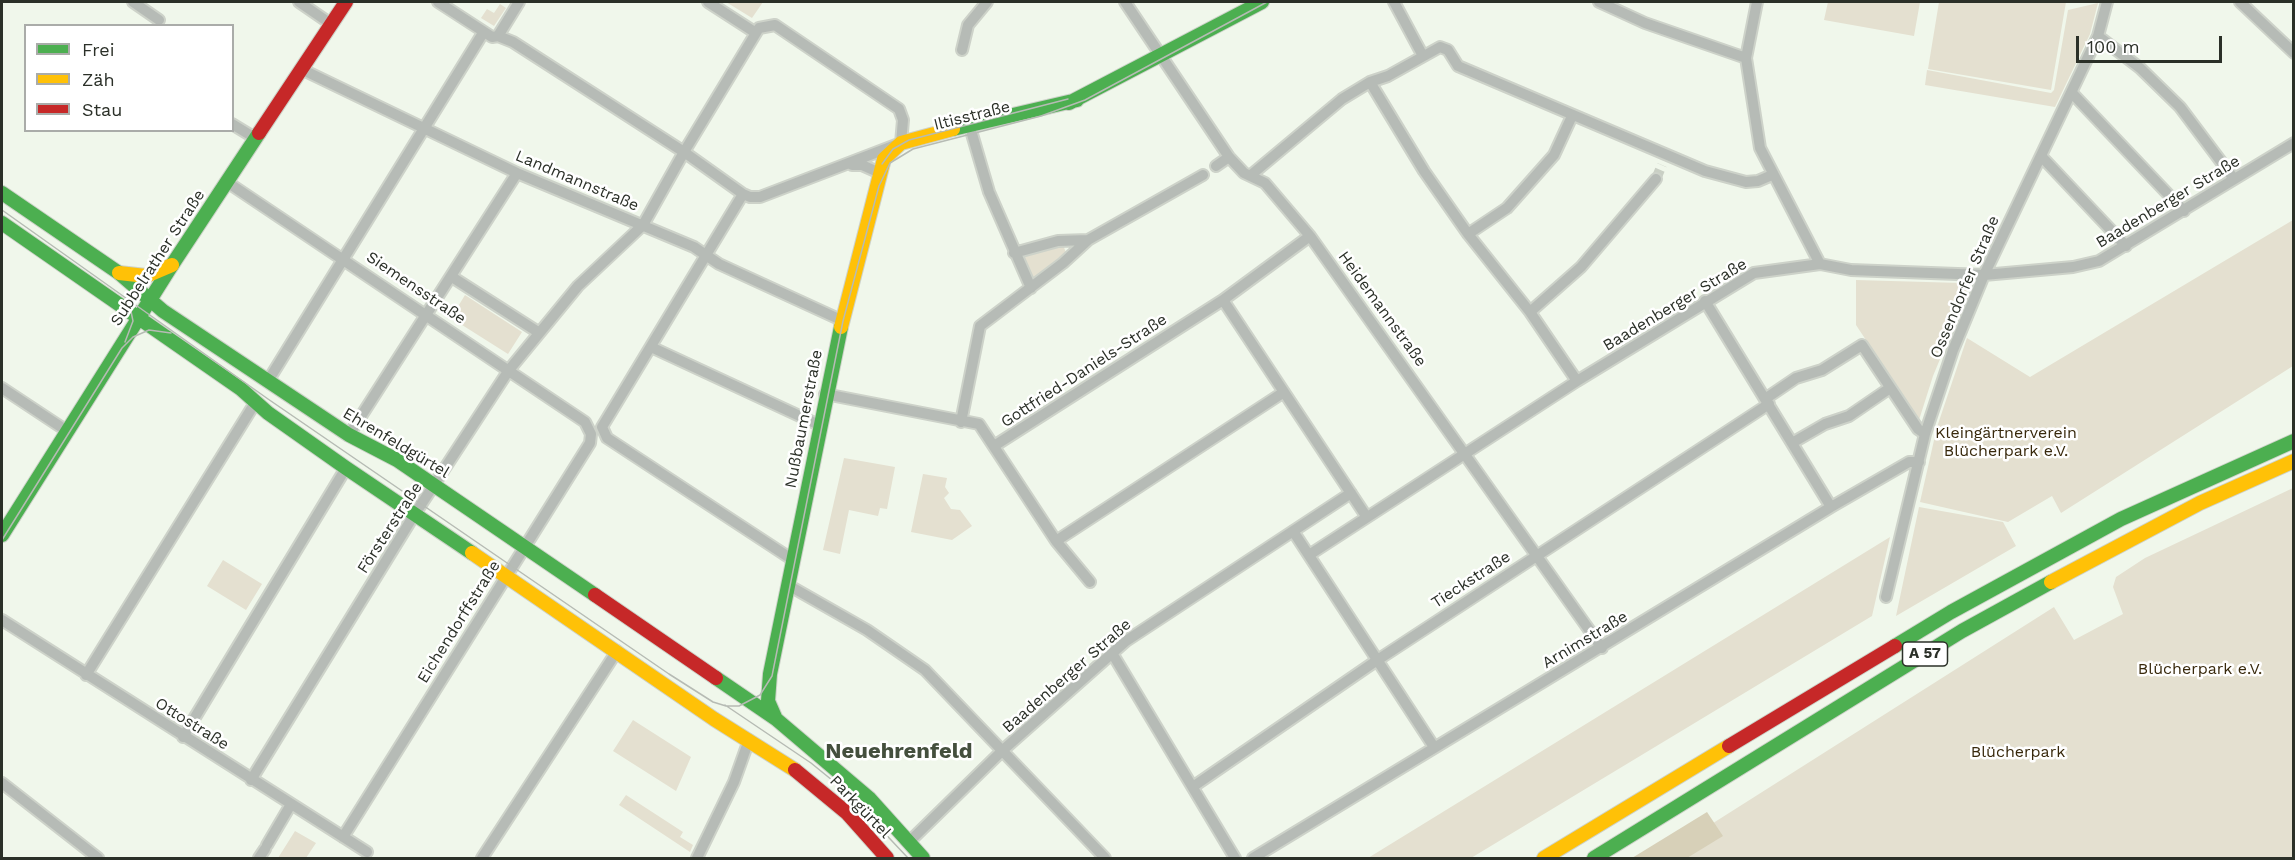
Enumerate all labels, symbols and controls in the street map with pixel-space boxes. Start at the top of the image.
legend [24,24,234,132]
scale bar [2079,24,2224,62]
text: 100 m [2087,36,2140,57]
text: Frei [82,39,114,60]
text: Zäh [82,69,115,90]
street label: Iltisstraße [932,97,1012,135]
text: Stau [82,99,122,120]
street label: Landmannstraße [512,146,642,216]
street label: Baadenberger Straße [2093,151,2243,253]
street label: Subbelrather Straße [107,186,209,330]
street label: Ossendorfer Straße [1926,213,2004,361]
street label: Siemensstraße [363,248,469,328]
street label: Heidemannstraße [1334,248,1430,370]
street label: Baadenberger Straße [1600,254,1750,356]
street label: Gottfried-Daniels-Straße [997,310,1171,432]
street label: Nußbaumerstraße [781,348,827,490]
street label: Ehrenfeldgürtel [339,404,453,482]
park label: Kleingärtnerverein Blücherpark e.V. [1935,423,2077,461]
street label: Försterstraße [353,479,427,577]
street label: Tieckstraße [1428,547,1514,613]
street label: Eichendorffstraße [414,557,504,687]
street label: Arnimstraße [1539,607,1631,673]
street label: Baadenberger Straße [999,615,1135,737]
road number: A 57 [1902,642,1948,666]
park label: Blücherpark e.V. [2138,659,2262,679]
street label: Ottostraße [151,694,233,754]
district label: Neuehrenfeld [825,739,973,765]
park label: Blücherpark [1971,742,2065,762]
street label: Parkgürtel [825,772,895,842]

